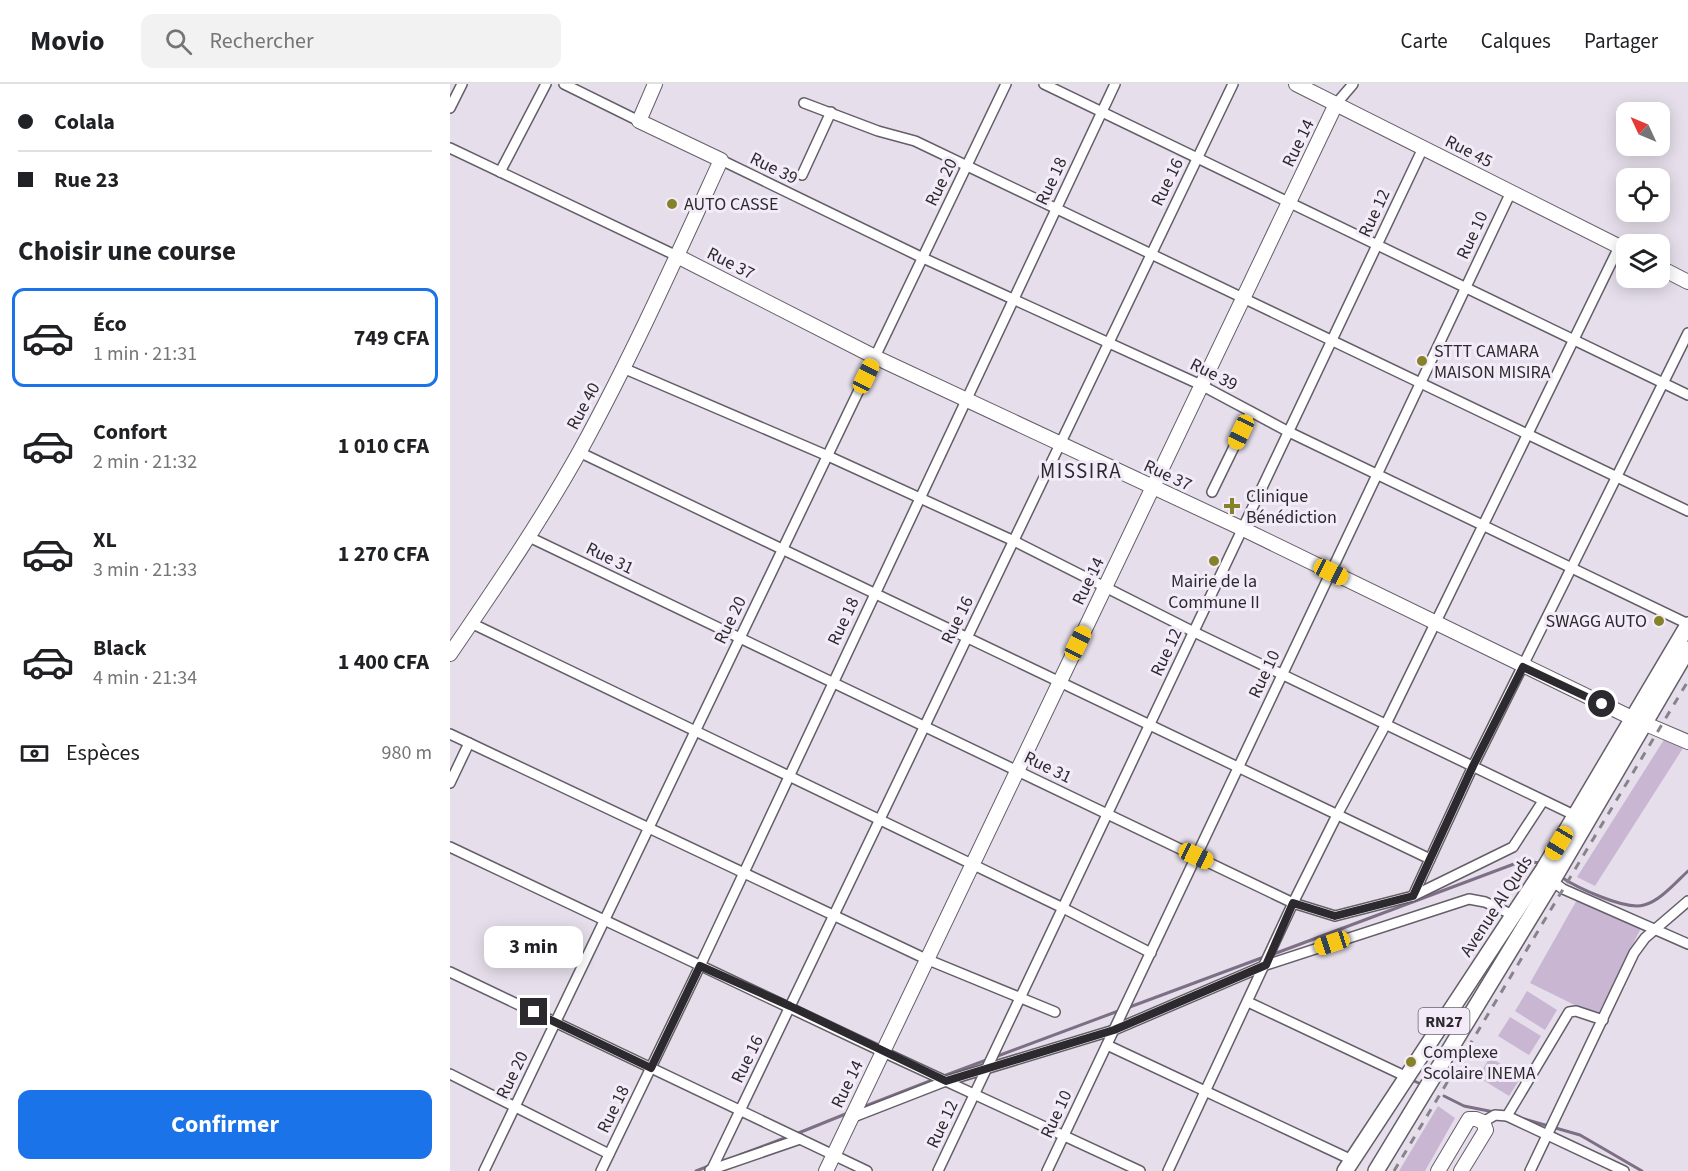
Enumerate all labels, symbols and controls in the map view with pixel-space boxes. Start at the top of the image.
search box [141,14,561,68]
text: Movio [30,21,105,61]
icon: search [162,25,195,58]
text: Rechercher [210,25,314,57]
text: Carte [1401,26,1448,56]
text: Calques [1481,26,1551,56]
text: Partager [1584,26,1658,56]
north arrow [1616,102,1670,156]
map controls [1616,102,1670,288]
text: Colala [54,106,115,138]
street label: Rue 14 [1276,115,1321,171]
street label: Rue 45 [1441,129,1497,174]
street label: Rue 39 [746,146,802,191]
street label: Rue 18 [1029,153,1073,209]
street label: Rue 20 [919,154,964,210]
street label: Rue 16 [1145,154,1190,210]
text: Rue 23 [54,164,119,196]
button: locate [1616,168,1670,222]
street label: Rue 12 [1352,185,1396,241]
place label: AUTO CASSE [684,192,778,217]
marker: AUTO CASSE [665,197,679,211]
street label: Rue 10 [1450,207,1494,263]
text: Choisir une course [18,232,236,271]
button: layers [1616,234,1670,288]
street label: Rue 37 [703,241,759,286]
text: Éco [93,308,127,340]
icon: car [21,311,75,365]
text: 749 CFA [354,322,429,354]
place label: STTT CAMARA MAISON MISIRA [1434,339,1551,385]
text: 1 min · 21:31 [93,340,197,368]
street label: Rue 39 [1186,352,1242,397]
marker: STTT CAMARA MAISON MISIRA [1415,354,1429,368]
car [850,356,882,396]
street label: Rue 40 [561,378,606,434]
car [1225,412,1257,452]
text: Confort [93,416,167,448]
icon: car [21,419,75,473]
text: 1 010 CFA [338,430,429,462]
text: 2 min · 21:32 [93,448,197,476]
street label: Rue 37 [1140,453,1196,497]
district label: MISSIRA [1040,456,1122,486]
place label: Clinique Bénédiction [1246,484,1337,530]
marker: Clinique Bénédiction [1223,497,1241,515]
text: XL [93,524,117,556]
icon: car [21,527,75,581]
street label: Rue 31 [582,536,638,581]
text: 1 270 CFA [338,538,429,570]
street label: Rue 14 [1066,553,1111,609]
marker: Mairie de la Commune II [1207,554,1221,568]
text: 3 min · 21:33 [93,556,197,584]
car [1311,556,1351,588]
place label: Mairie de la Commune II [1168,569,1260,615]
street label: Rue 20 [708,592,753,648]
street label: Rue 16 [935,592,980,648]
street label: Rue 18 [821,593,865,649]
place label: SWAGG AUTO [1546,609,1647,634]
marker: SWAGG AUTO [1652,614,1666,628]
car [1062,623,1094,663]
street label: Rue 12 [1144,624,1188,680]
text: Black [93,632,147,664]
icon: car [21,635,75,689]
text: 1 400 CFA [338,646,429,678]
street label: Rue 10 [1242,646,1286,702]
text: 4 min · 21:34 [93,664,197,692]
route start [1588,690,1615,717]
icon: cash [18,737,51,770]
text: Espèces [66,737,140,769]
text: 980 m [382,739,432,767]
street label: Rue 31 [1020,745,1076,790]
car [1542,823,1576,863]
car [1176,840,1216,872]
street label: Avenue Al Quds [1454,851,1539,962]
callout: 3 min [484,925,584,967]
car [1312,929,1352,957]
text: 3 min [509,933,558,961]
route end [520,998,547,1025]
road number: RN27 [1418,1008,1470,1034]
street label: Rue 16 [725,1031,770,1087]
place label: Complexe Scolaire INEMA [1423,1040,1536,1086]
street label: Rue 20 [490,1047,535,1103]
marker: Complexe Scolaire INEMA [1404,1055,1418,1069]
street label: Rue 14 [825,1056,870,1112]
street label: Rue 18 [591,1081,636,1137]
street label: Rue 10 [1034,1086,1078,1142]
button: Confirmer [18,1090,432,1159]
street label: Rue 12 [920,1096,964,1152]

